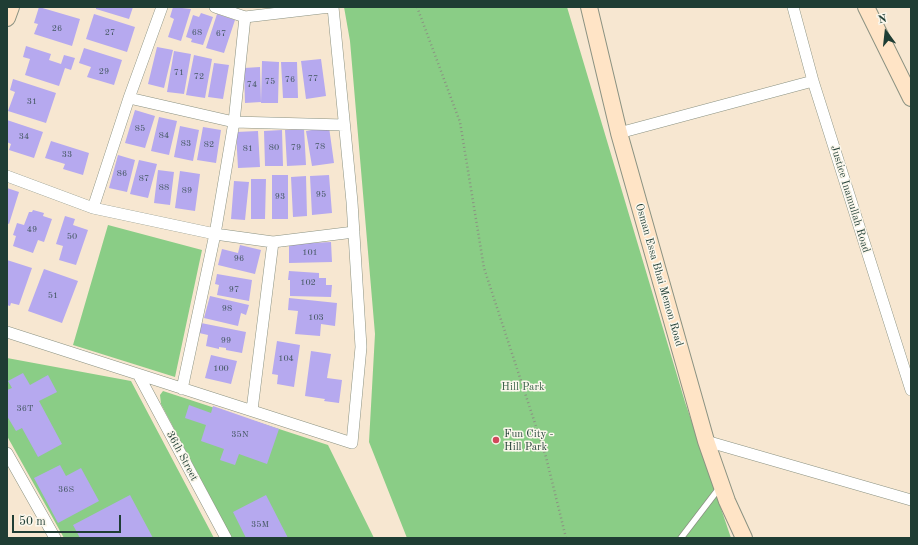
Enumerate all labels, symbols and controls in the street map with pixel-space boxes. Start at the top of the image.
north arrow [866,12,906,52]
text: N [877,14,888,26]
house number: 26 [52,24,62,34]
house number: 27 [105,28,115,38]
house number: 68 [192,28,202,38]
house number: 67 [216,29,226,39]
house number: 29 [99,67,109,77]
house number: 71 [174,68,184,78]
house number: 72 [194,72,204,82]
house number: 77 [308,74,318,84]
house number: 76 [285,75,295,85]
house number: 75 [265,77,275,87]
house number: 74 [247,80,257,90]
house number: 31 [27,97,37,107]
house number: 85 [135,124,145,134]
house number: 84 [159,131,169,141]
house number: 34 [19,132,29,142]
house number: 83 [181,139,191,149]
house number: 82 [204,140,214,150]
house number: 78 [315,142,325,152]
house number: 80 [269,143,279,153]
house number: 79 [291,143,301,153]
house number: 81 [243,144,253,154]
street label: Justice Inamullah Road [827,144,873,254]
house number: 33 [62,150,72,160]
house number: 86 [117,169,127,179]
house number: 87 [139,174,149,184]
house number: 88 [159,183,169,193]
house number: 89 [182,186,192,196]
house number: 95 [316,190,326,200]
house number: 93 [275,192,285,202]
street label: Osman Essa Bhai Memon Road [632,202,686,348]
house number: 49 [27,225,37,235]
house number: 50 [67,232,77,242]
house number: 101 [302,248,318,258]
house number: 96 [234,254,244,264]
house number: 102 [300,278,316,288]
house number: 97 [229,285,239,295]
house number: 51 [48,291,58,301]
house number: 98 [222,304,232,314]
house number: 103 [308,313,324,323]
house number: 99 [221,336,231,346]
house number: 104 [278,354,294,364]
house number: 100 [213,364,229,374]
park label: Hill Park [501,380,545,394]
house number: 36T [17,404,33,414]
place label: Fun City - Hill Park [504,427,553,453]
street label: 36th Street [163,429,201,483]
house number: 35N [231,430,249,440]
marker: Fun City - Hill Park [491,435,501,445]
house number: 36S [58,485,74,495]
scale bar [14,507,123,533]
text: 50 m [19,516,46,528]
house number: 35M [251,520,269,530]

